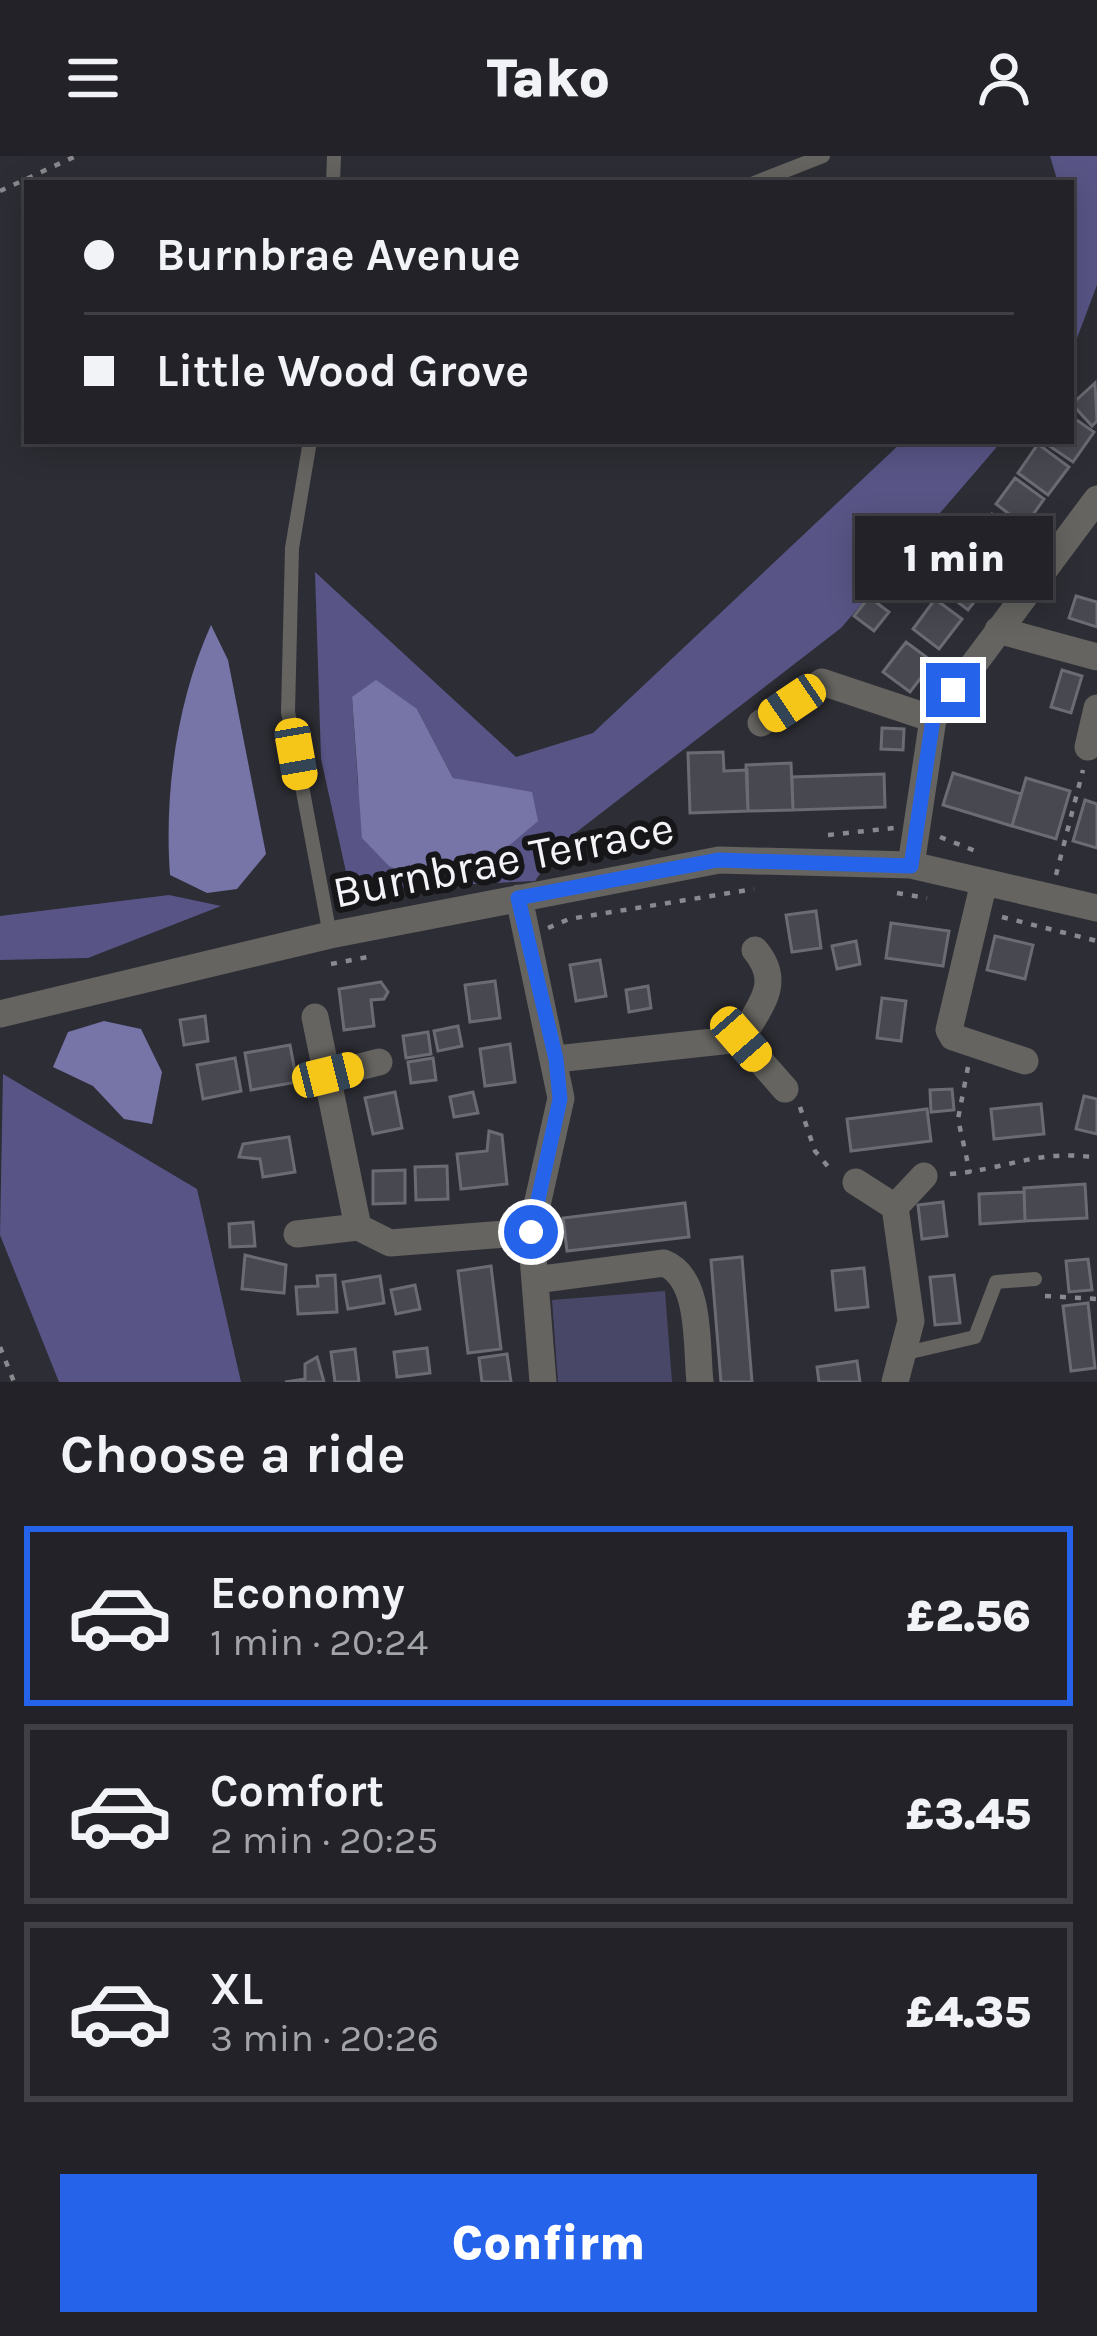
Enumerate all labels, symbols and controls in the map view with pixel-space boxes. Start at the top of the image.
icon: menu [60,45,126,111]
icon: person [971,45,1037,111]
text: Tako [487,46,610,110]
text: Burnbrae Avenue [156,229,520,281]
text: Little Wood Grove [156,345,529,397]
callout: 1 min [854,516,1052,600]
text: 1 min [903,535,1005,581]
route end [926,663,980,717]
car [752,668,832,738]
car [272,715,320,793]
street label: Burnbrae Terrace [328,801,678,919]
car [704,1000,778,1078]
car [289,1049,367,1101]
route start [504,1205,558,1259]
text: Choose a ride [60,1422,406,1486]
icon: car [66,1562,174,1670]
text: Economy [210,1567,405,1619]
text: £2.56 [906,1590,1031,1642]
text: 1 min · 20:24 [210,1619,428,1665]
icon: car [66,1760,174,1868]
text: Comfort [210,1765,384,1817]
text: £3.45 [906,1788,1031,1840]
text: 2 min · 20:25 [210,1817,438,1863]
icon: car [66,1958,174,2066]
text: XL [210,1963,263,2015]
text: £4.35 [906,1986,1031,2038]
text: 3 min · 20:26 [210,2015,439,2061]
button: Confirm [60,2174,1037,2312]

